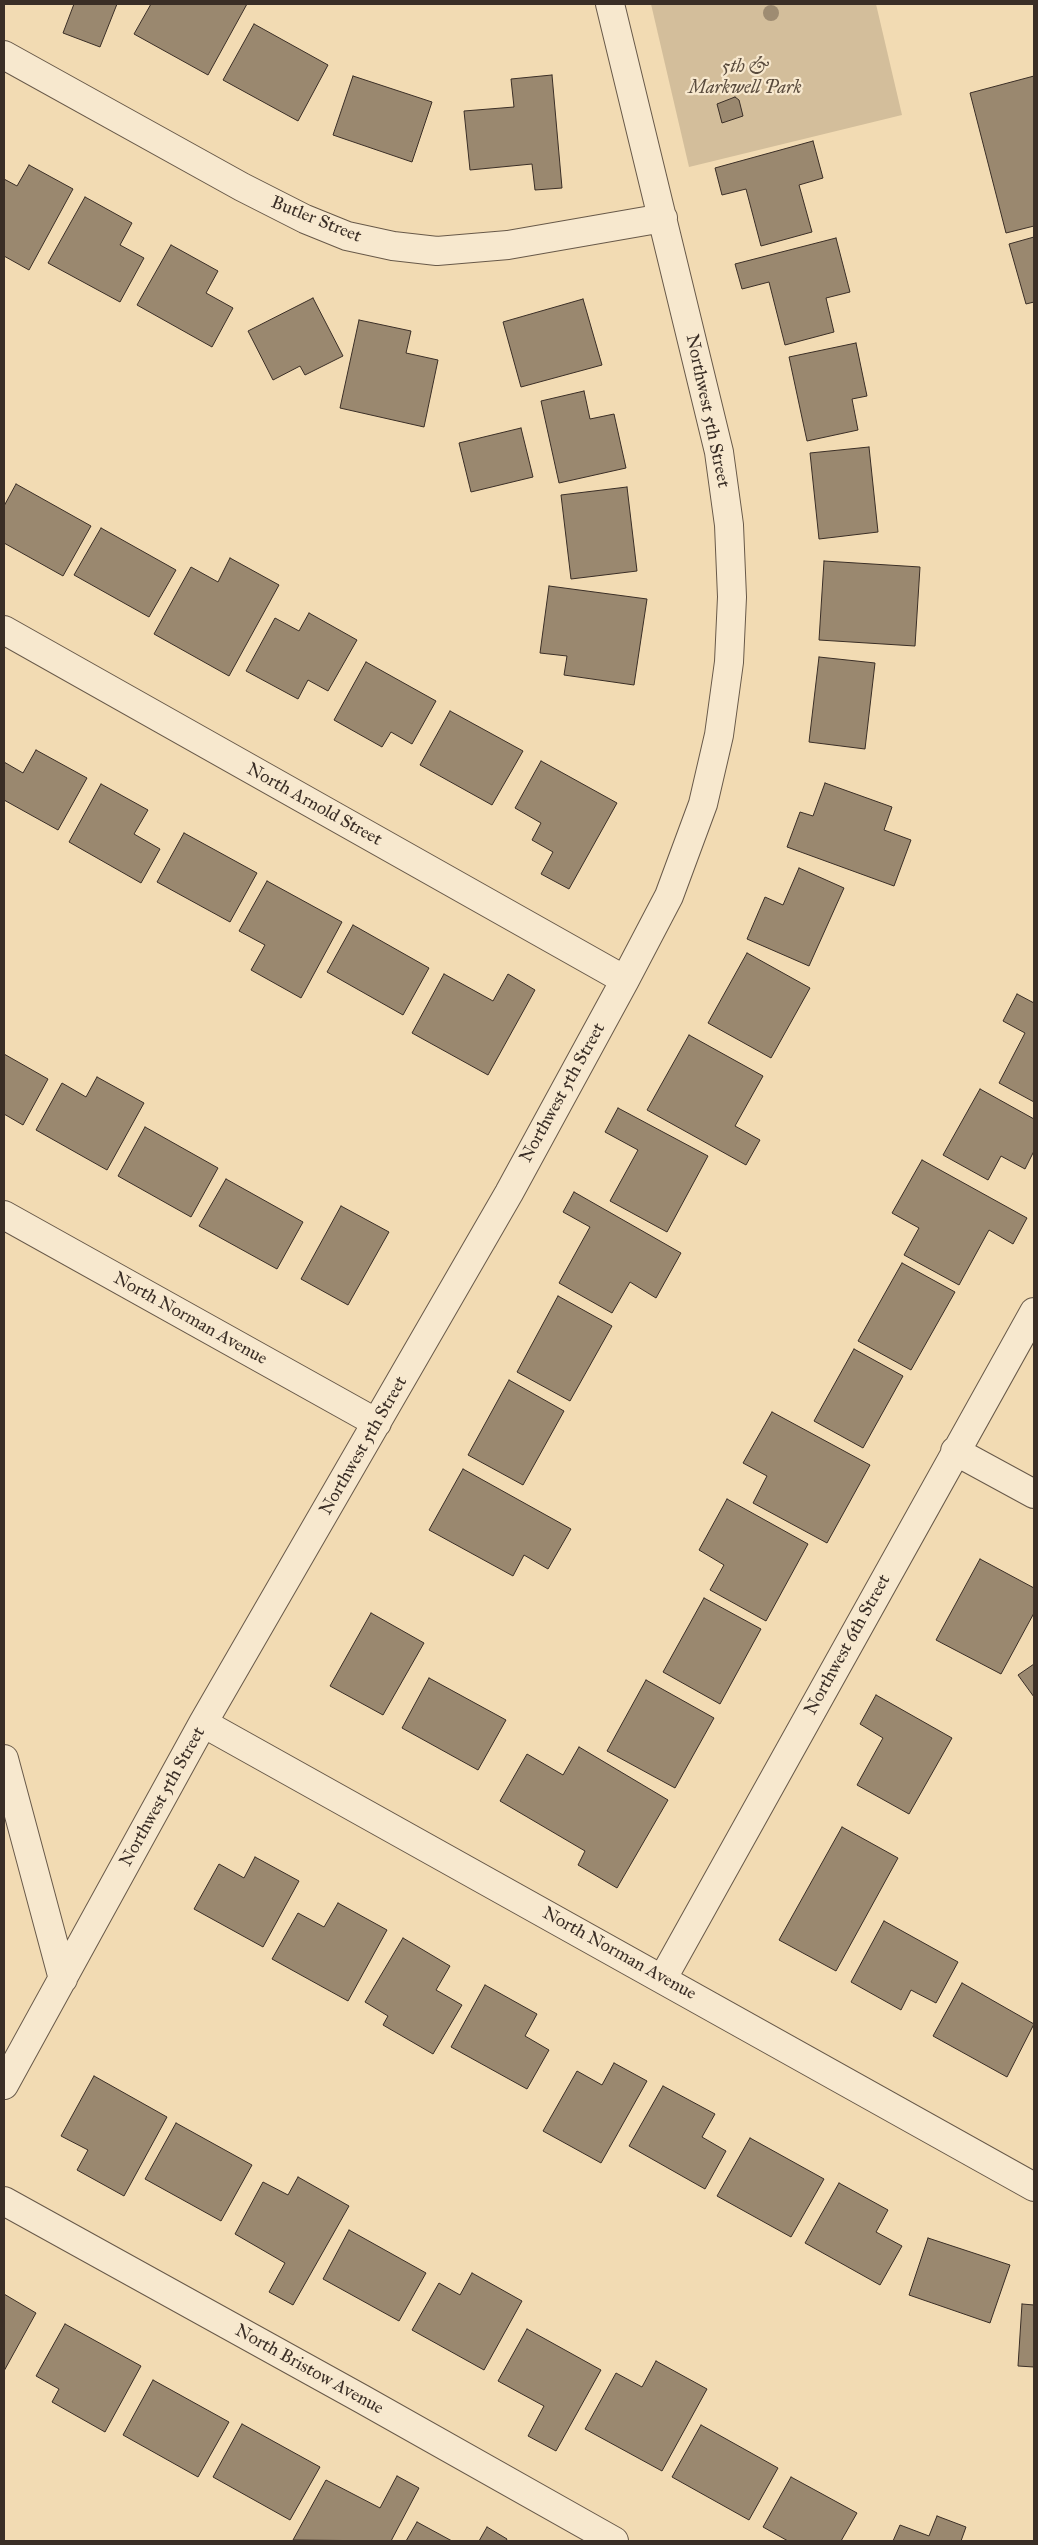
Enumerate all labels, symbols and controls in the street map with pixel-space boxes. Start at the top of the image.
park label: 5th & Markwell Park [688,57,802,100]
street label: Butler Street [268,192,364,248]
street label: Northwest 5th Street [680,332,734,490]
street label: North Arnold Street [243,759,385,851]
street label: Northwest 5th Street [516,1019,610,1167]
street label: North Norman Avenue [109,1268,271,1370]
street label: Northwest 5th Street [316,1373,412,1519]
street label: Northwest 6th Street [800,1571,896,1719]
street label: Northwest 5th Street [116,1723,210,1871]
street label: North Norman Avenue [538,1903,700,2005]
street label: North Bristow Avenue [231,2320,387,2420]

